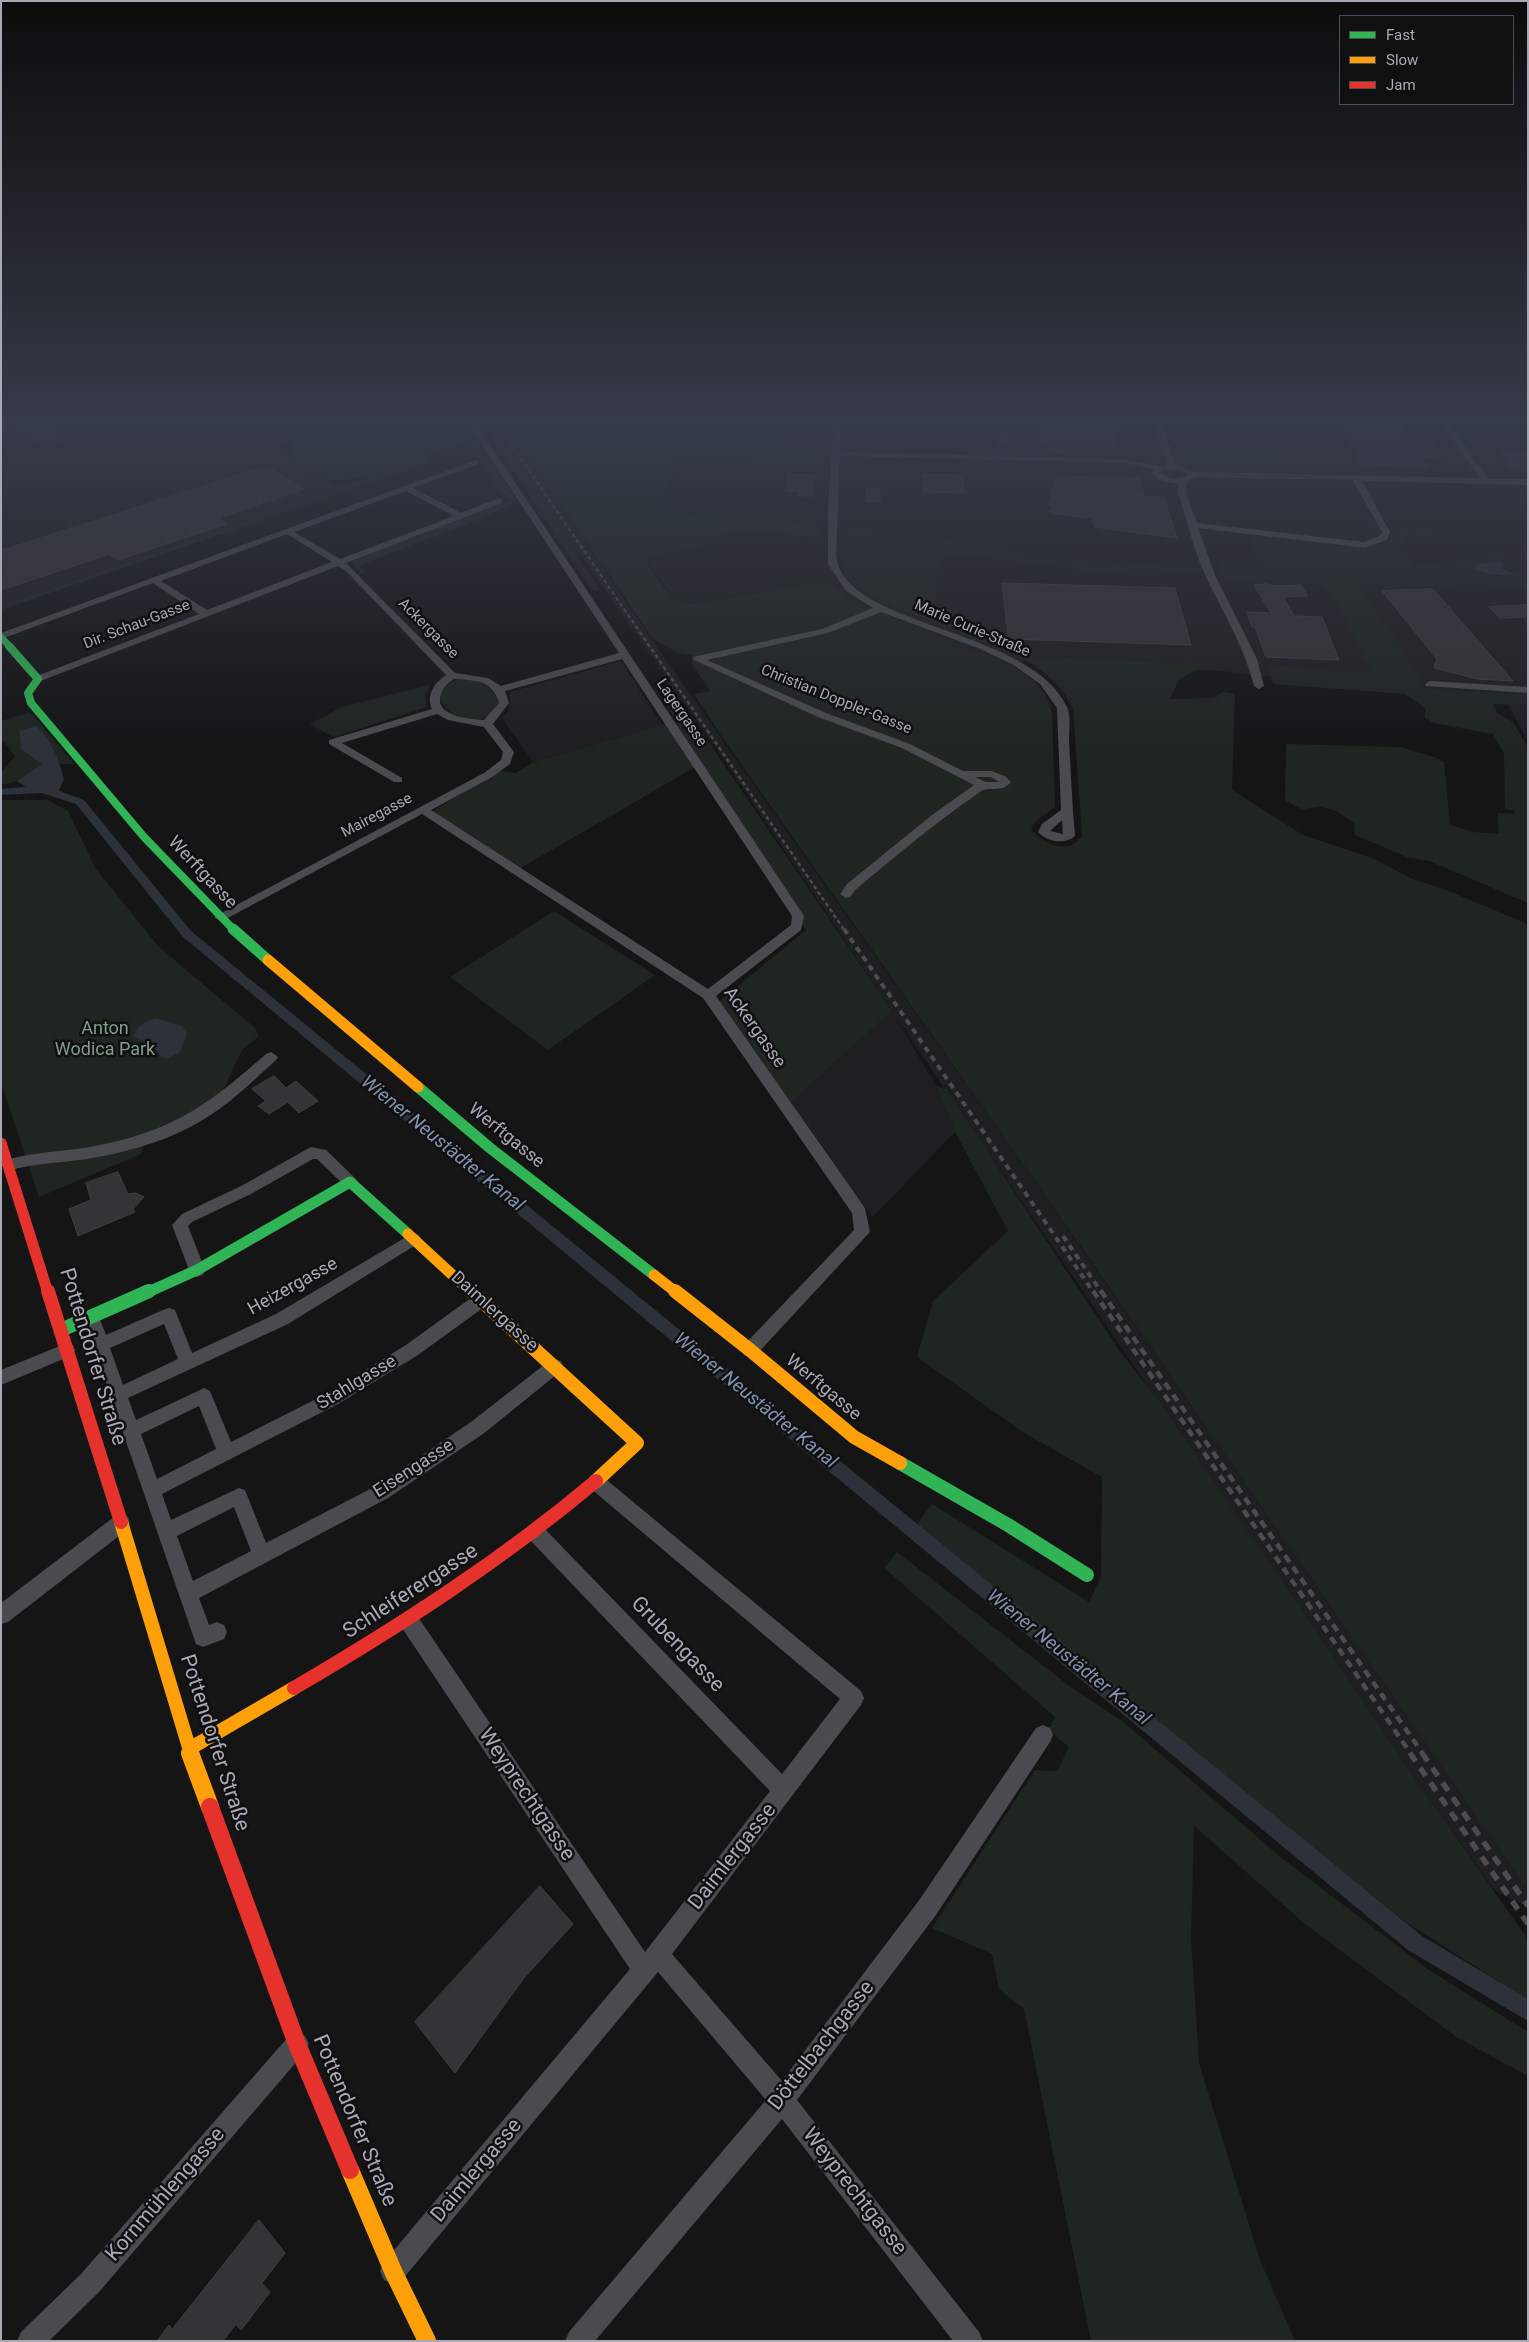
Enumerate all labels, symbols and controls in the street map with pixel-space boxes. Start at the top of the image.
legend [1339,15,1514,105]
text: Fast [1386,26,1415,44]
text: Slow [1386,51,1418,69]
text: Jam [1386,76,1416,94]
street label: Ackergasse [394,595,462,663]
street label: Dir. Schau-Gasse [81,596,193,654]
street label: Marie Curie-Straße [911,596,1033,662]
street label: Christian Doppler-Gasse [758,661,914,739]
street label: Lagergasse [652,676,710,750]
street label: Mairegasse [338,790,416,842]
street label: Werftgasse [163,832,241,914]
street label: Ackergasse [718,983,790,1073]
park label: Anton Wodica Park [55,1018,155,1060]
water label: Wiener Neustädter Kanal [356,1071,528,1217]
street label: Werftgasse [464,1099,548,1173]
street label: Heizergasse [244,1254,342,1320]
street label: Pottendorfer Straße [53,1265,131,1449]
street label: Daimlergasse [446,1267,542,1357]
water label: Wiener Neustädter Kanal [669,1328,841,1474]
street label: Werftgasse [781,1350,865,1426]
street label: Stahlgasse [313,1351,401,1415]
street label: Eisengasse [370,1435,458,1503]
street label: Schleiferergasse [339,1539,483,1645]
water label: Wiener Neustädter Kanal [982,1585,1154,1731]
street label: Grubengasse [625,1592,729,1698]
street label: Pottendorfer Straße [174,1651,254,1835]
street label: Weyprechtgasse [472,1724,580,1866]
street label: Daimlergasse [684,1799,782,1915]
street label: Döttelbachgasse [764,1976,880,2116]
street label: Pottendorfer Straße [306,2031,402,2211]
street label: Daimlergasse [426,2114,528,2228]
street label: Kornmühlengasse [101,2123,231,2267]
street label: Weyprechtgasse [796,2123,912,2261]

